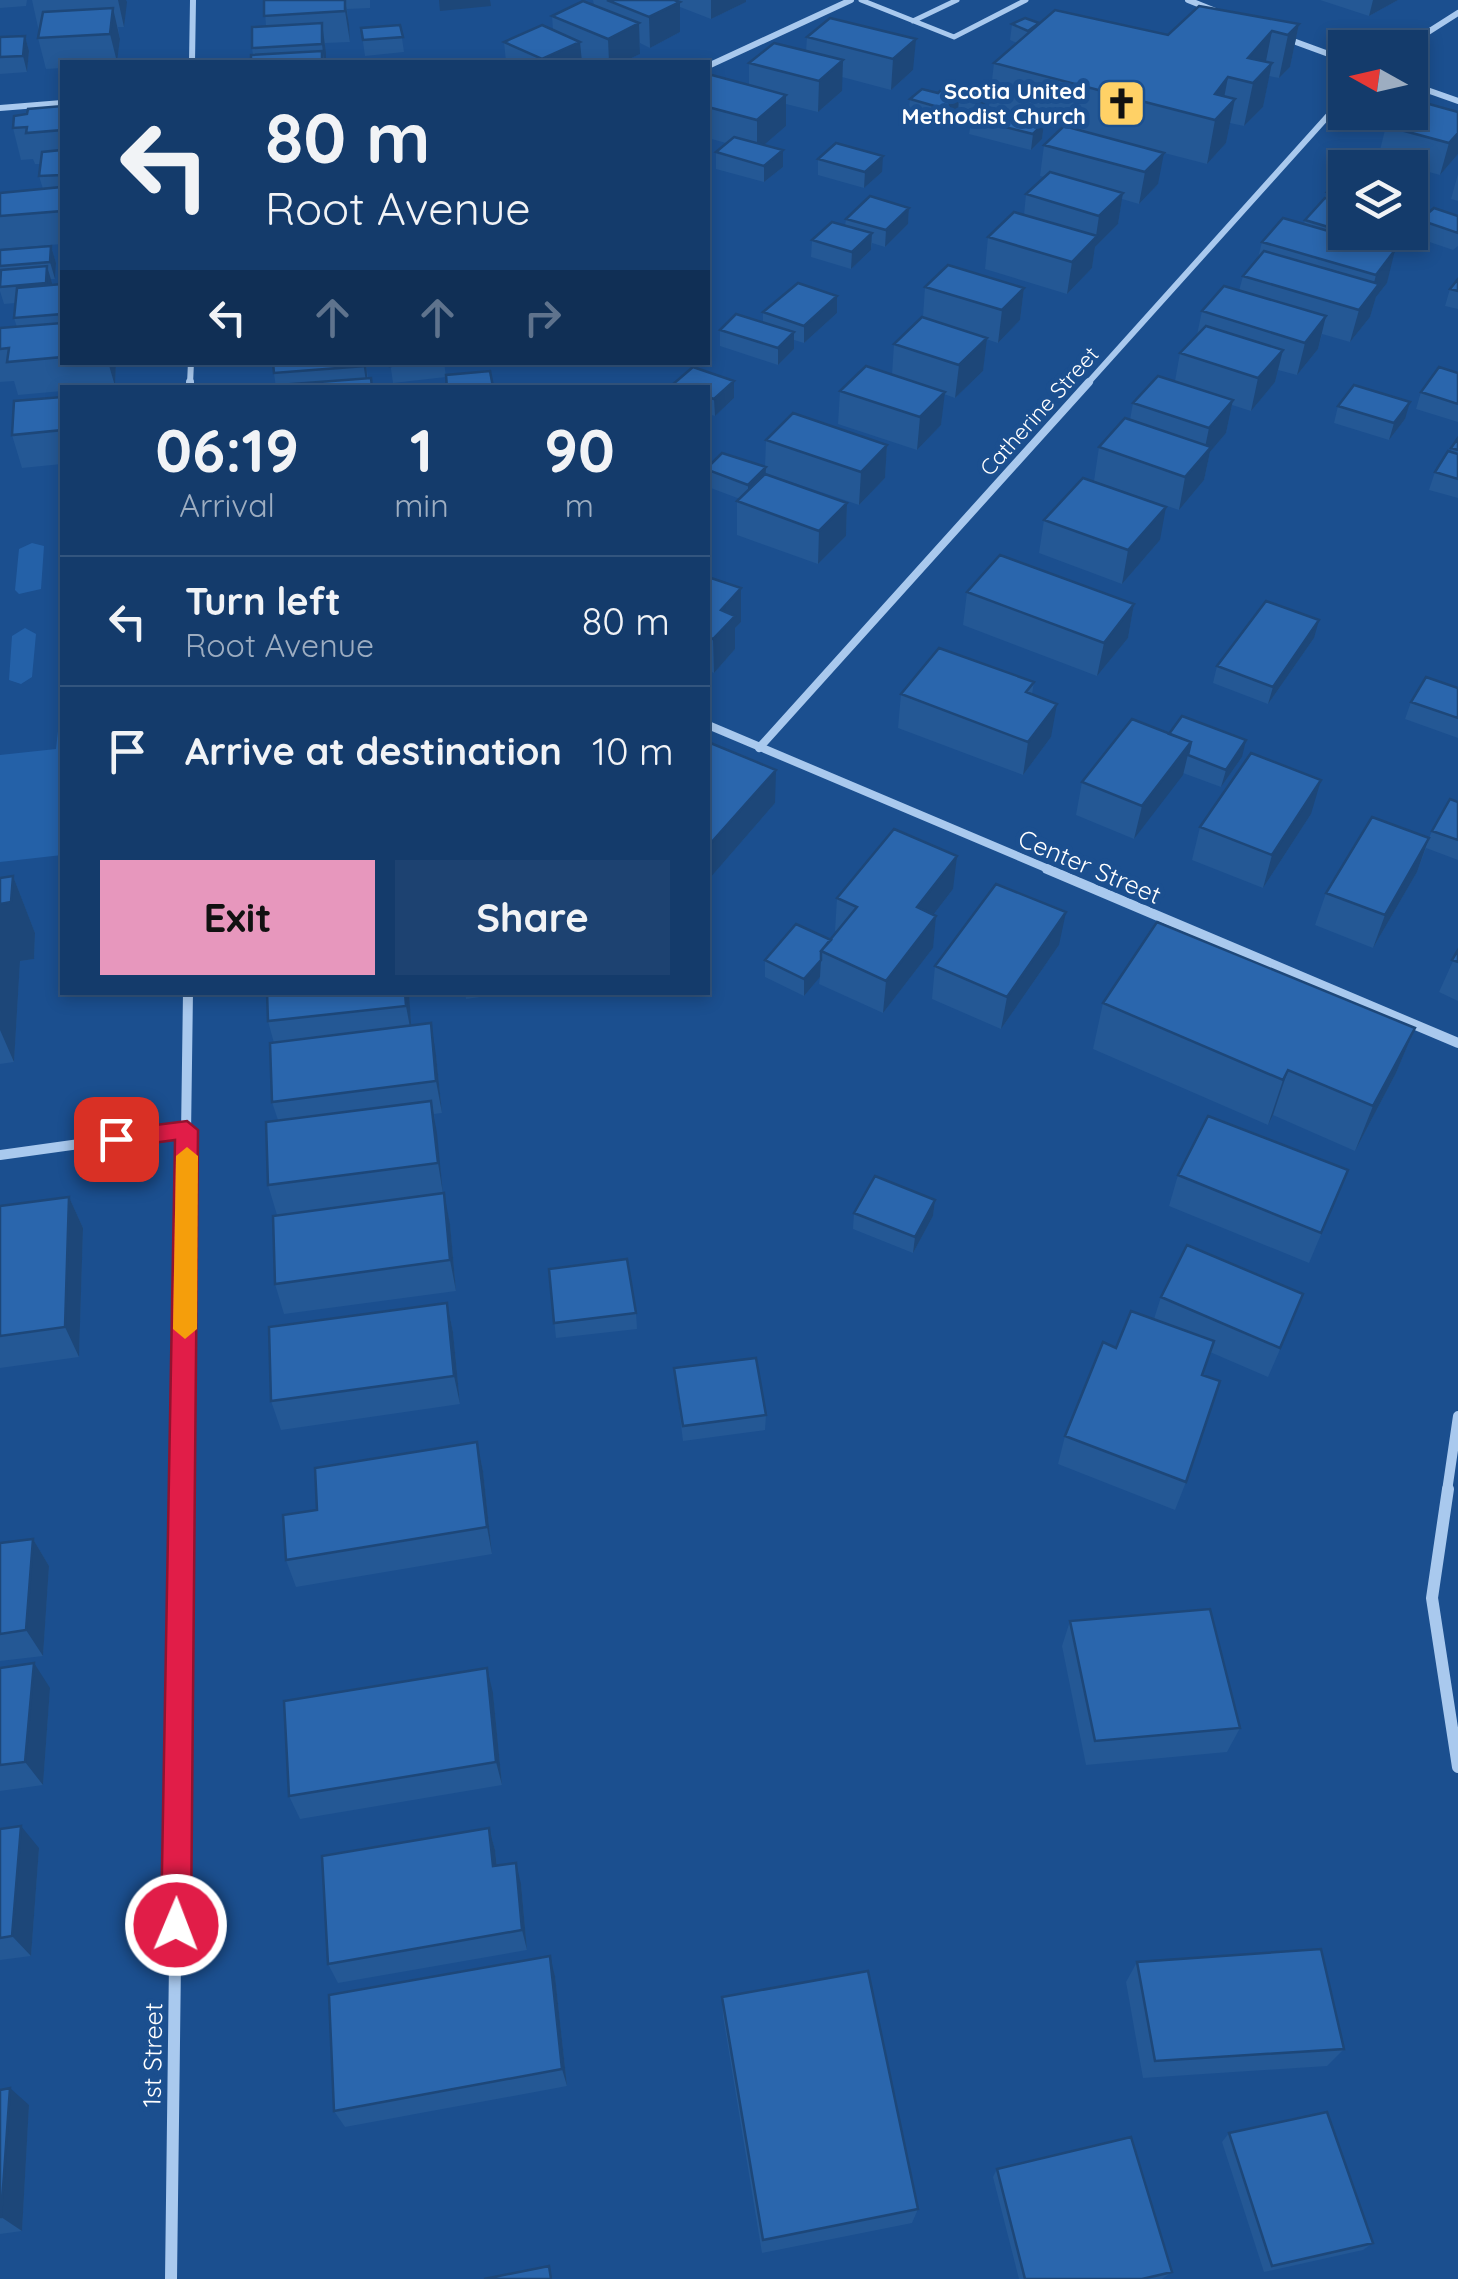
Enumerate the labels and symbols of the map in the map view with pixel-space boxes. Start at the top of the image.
north arrow [1328,30,1428,130]
place label: Scotia United Methodist Church [902,77,1086,130]
church icon: Scotia United Methodist Church [1095,78,1147,130]
street label: Catherine Street [974,340,1104,482]
street label: Center Street [1014,822,1166,910]
pin [74,1097,159,1182]
position arrow [124,1873,228,1977]
street label: 1st Street [136,2002,168,2108]

